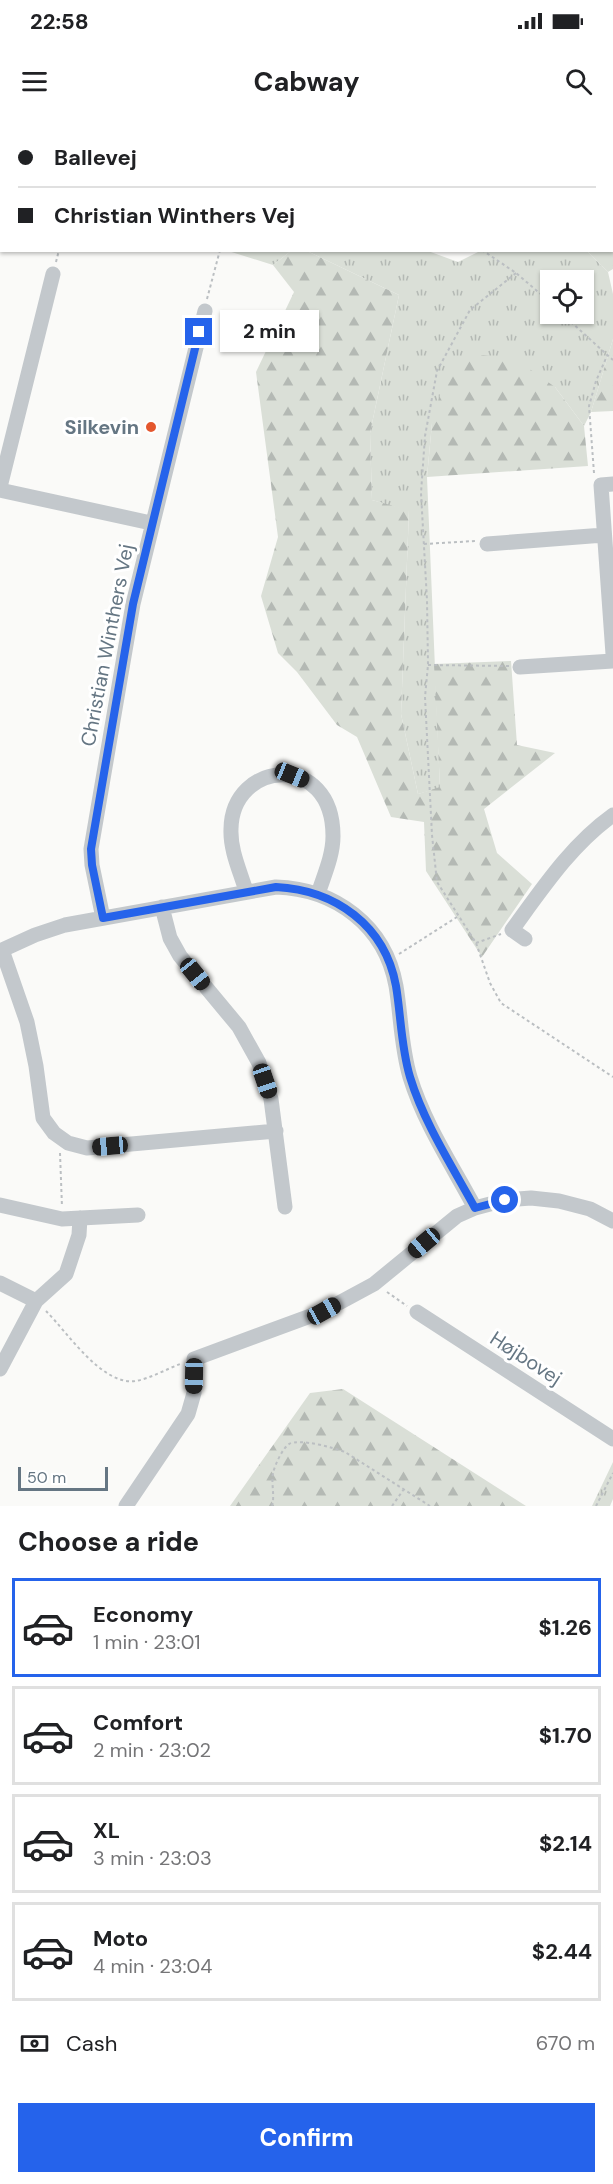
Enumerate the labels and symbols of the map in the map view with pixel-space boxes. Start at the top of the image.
callout: 2 min [220,311,319,353]
route end [185,318,212,345]
place label: Silkevin [65,414,139,440]
marker: Silkevin [144,420,158,434]
street label: Christian Winthers Vej [75,542,139,748]
car [272,760,312,790]
car [177,954,213,994]
car [251,1061,279,1101]
car [91,1135,129,1157]
route start [491,1186,518,1213]
car [404,1225,444,1261]
car [304,1294,344,1328]
street label: Højbovej [485,1325,567,1391]
car [185,1358,203,1394]
scale bar [18,1464,108,1492]

